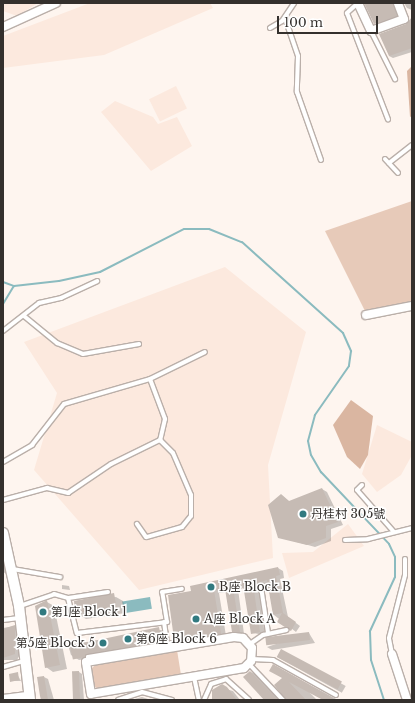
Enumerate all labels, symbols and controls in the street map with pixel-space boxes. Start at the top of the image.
scale bar [279,8,380,34]
text: 100 m [284,15,323,30]
place label: 丹桂村 305號 [311,507,385,521]
marker: 丹桂村 305號 [298,509,308,519]
place label: B座 Block B [219,580,291,594]
marker: B座 Block B [206,582,216,592]
place label: 第1座 Block 1 [51,605,127,619]
marker: 第1座 Block 1 [38,607,48,617]
place label: A座 Block A [204,612,276,626]
marker: A座 Block A [191,614,201,624]
place label: 第6座 Block 6 [136,632,217,646]
marker: 第6座 Block 6 [123,634,133,644]
place label: 第5座 Block 5 [16,636,95,650]
marker: 第5座 Block 5 [98,638,108,648]

